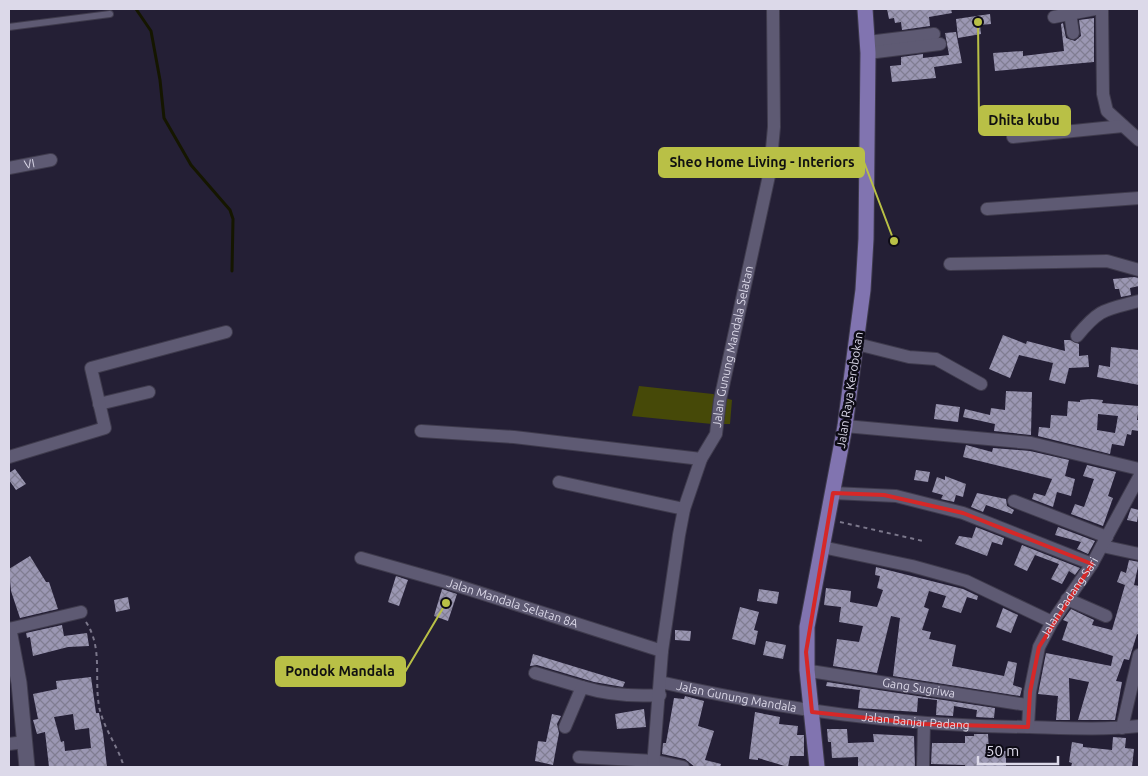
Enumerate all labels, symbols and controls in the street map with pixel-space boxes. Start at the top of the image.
callout: Dhita kubu [979,106,1070,135]
text: Dhita kubu [988,112,1060,128]
callout: Sheo Home Living - Interiors [659,148,864,177]
text: Sheo Home Living - Interiors [669,154,855,170]
street label: VI [23,156,36,171]
street label: Jalan Gunung Mandala Selatan [710,264,755,428]
street label: Jalan Raya Kerobokan [834,331,865,449]
street label: Jalan Padang Sari [1038,555,1100,640]
street label: Jalan Mandala Selatan 8A [445,576,580,630]
callout: Pondok Mandala [276,657,405,686]
text: Pondok Mandala [285,663,395,679]
street label: Gang Sugriwa [881,675,956,700]
street label: Jalan Gunung Mandala [675,679,798,714]
street label: Jalan Banjar Padang [861,710,970,731]
scale bar [978,734,1058,766]
text: 50 m [986,742,1019,759]

